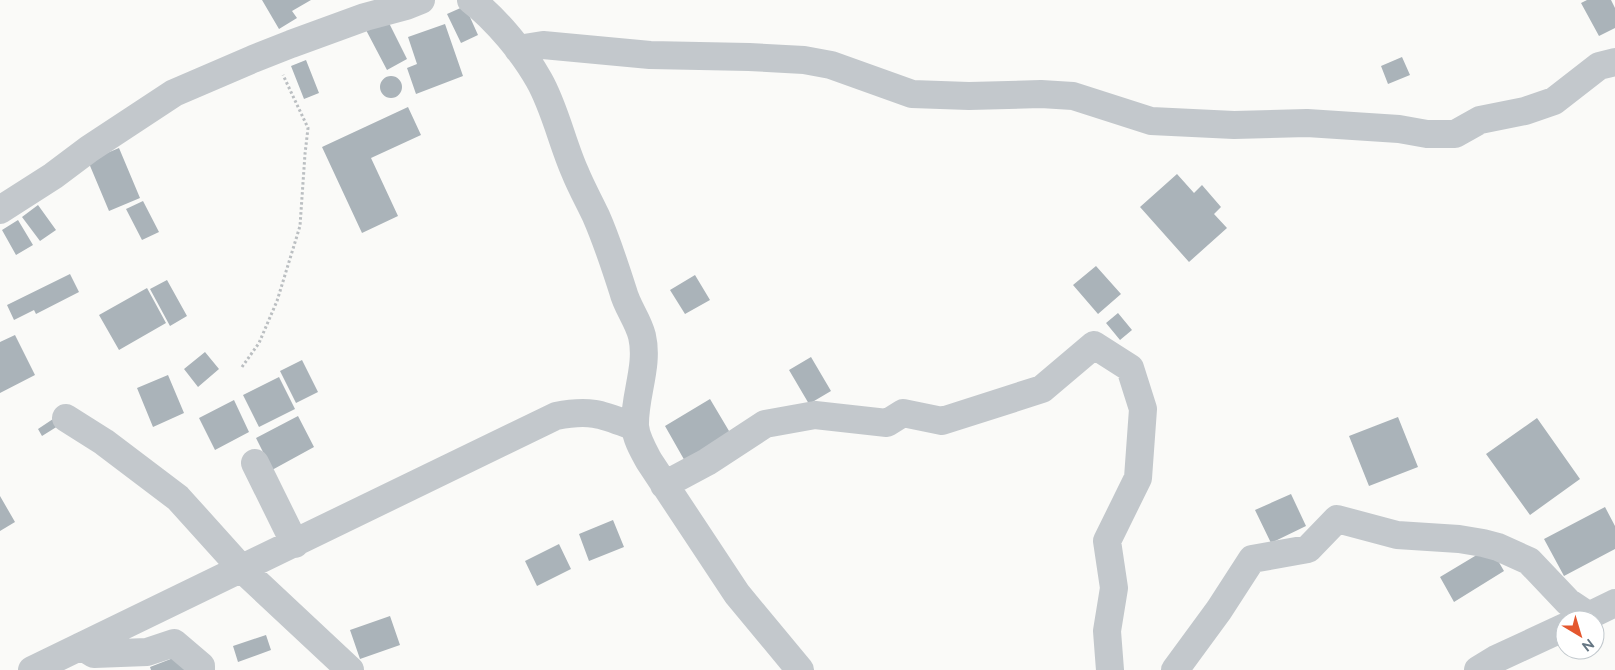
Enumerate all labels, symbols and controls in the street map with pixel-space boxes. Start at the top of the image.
north arrow [1555,610,1605,660]
text: N [1579,636,1597,655]

